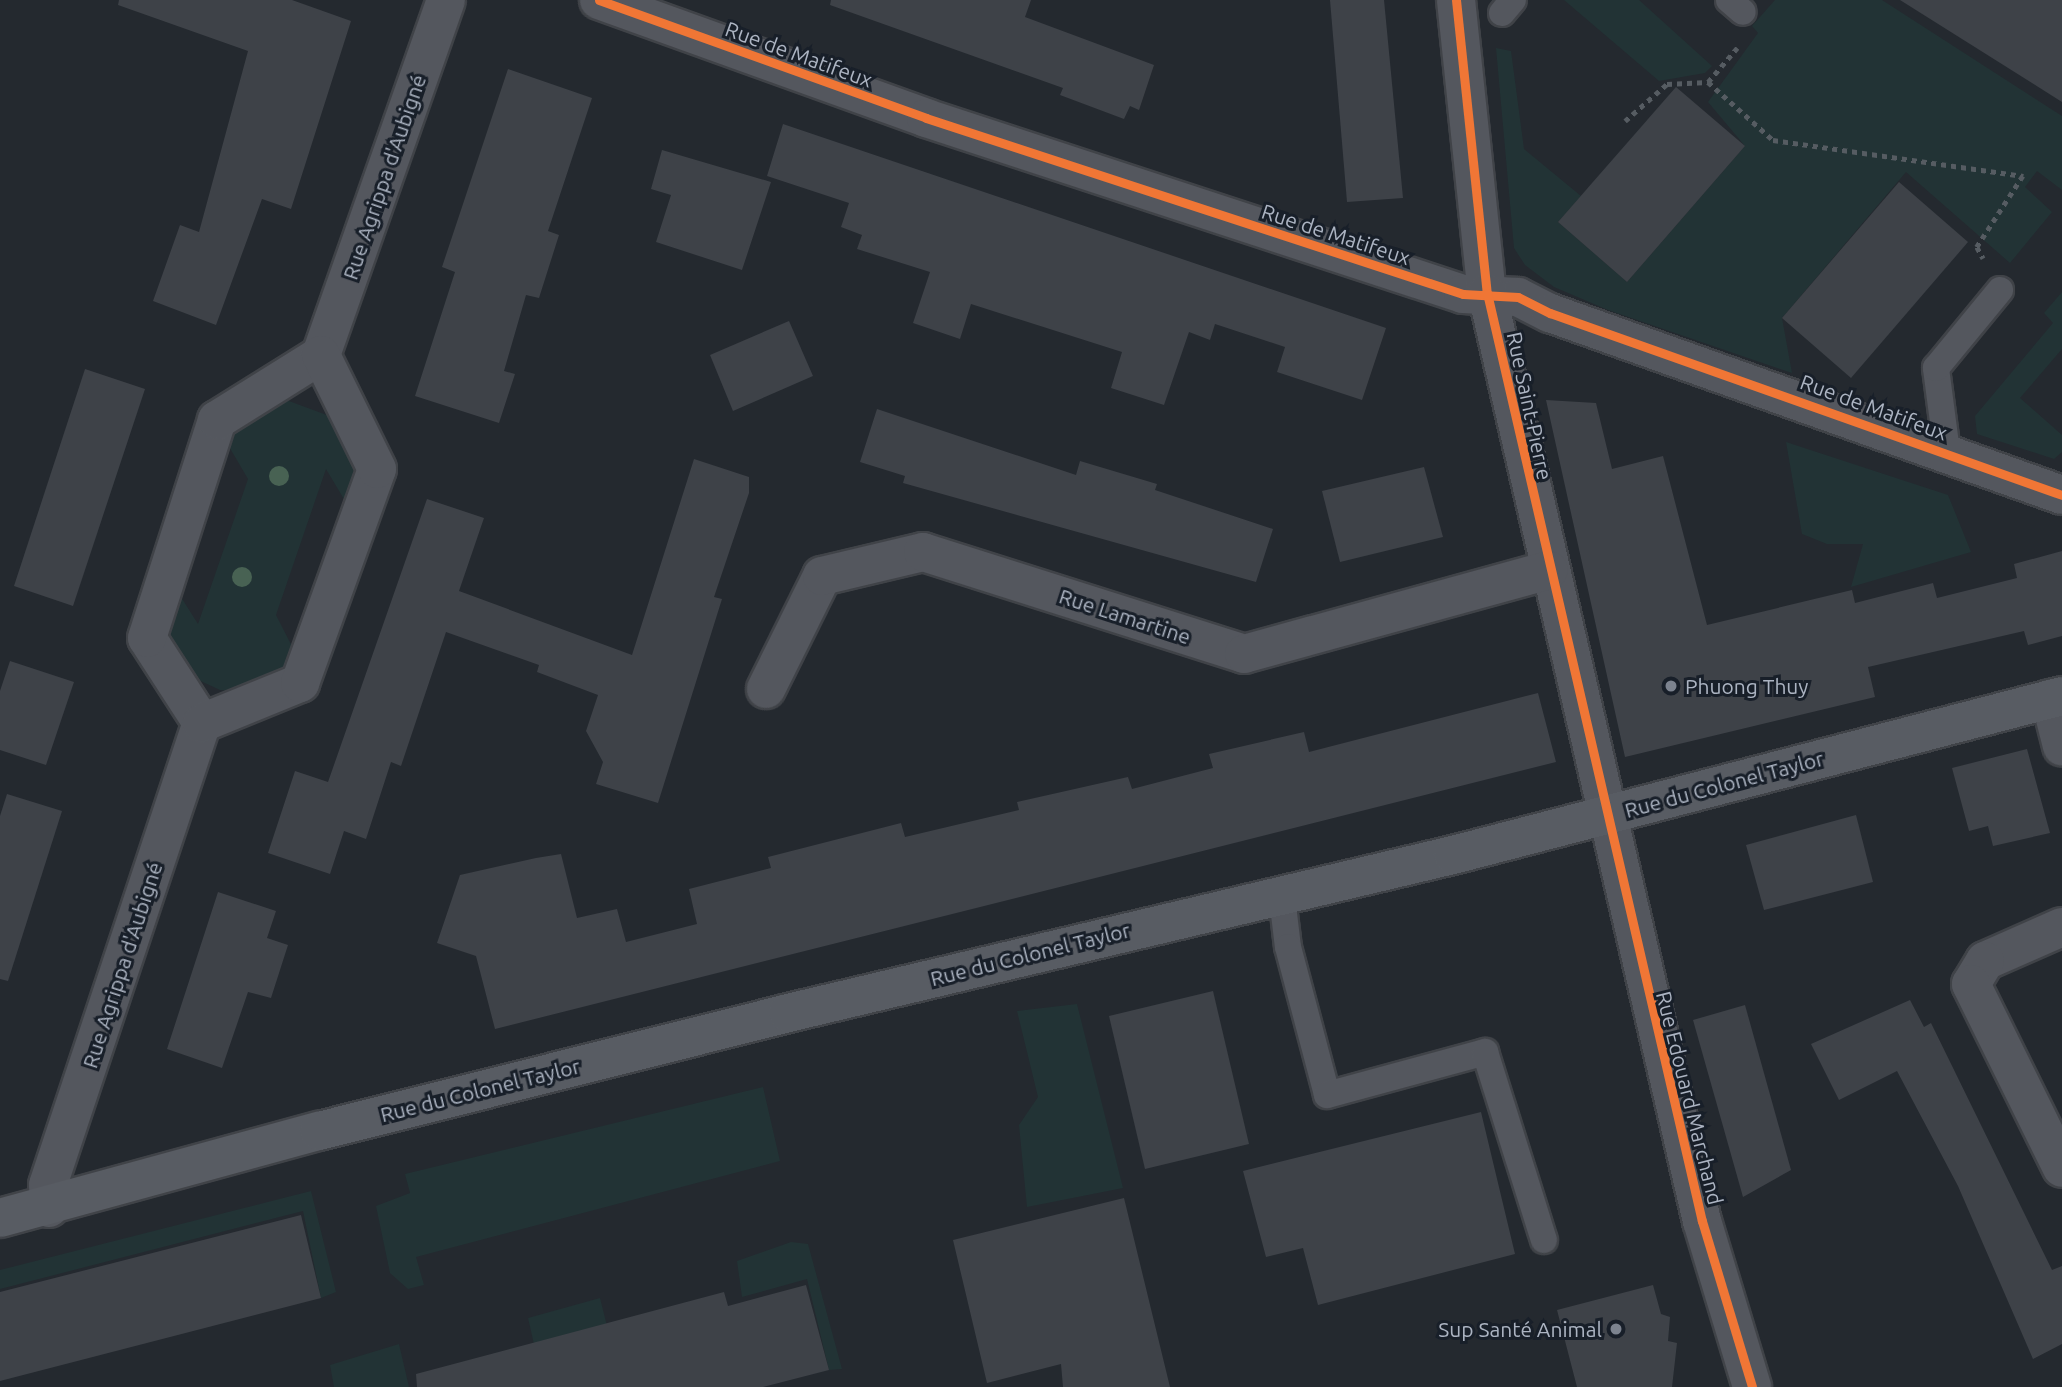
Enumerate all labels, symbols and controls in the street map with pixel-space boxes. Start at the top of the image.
street label: Rue de Matifeux [722,16,876,92]
street label: Rue Agrippa d'Aubigné [337,71,431,283]
street label: Rue de Matifeux [1259,198,1413,270]
street label: Rue Saint-Pierre [1502,330,1558,482]
street label: Rue de Matifeux [1797,369,1951,445]
street label: Rue Lamartine [1056,583,1194,649]
place label: Phuong Thuy [1685,673,1808,699]
marker: Phuong Thuy [1663,678,1679,694]
street label: Rue du Colonel Taylor [1622,745,1826,823]
street label: Rue Agrippa d'Aubigné [77,859,167,1071]
street label: Rue du Colonel Taylor [928,917,1132,991]
street label: Rue Edouard Marchand [1651,989,1729,1207]
street label: Rue du Colonel Taylor [378,1053,582,1127]
place label: Sup Santé Animal [1438,1316,1602,1342]
marker: Sup Santé Animal [1608,1321,1624,1337]

